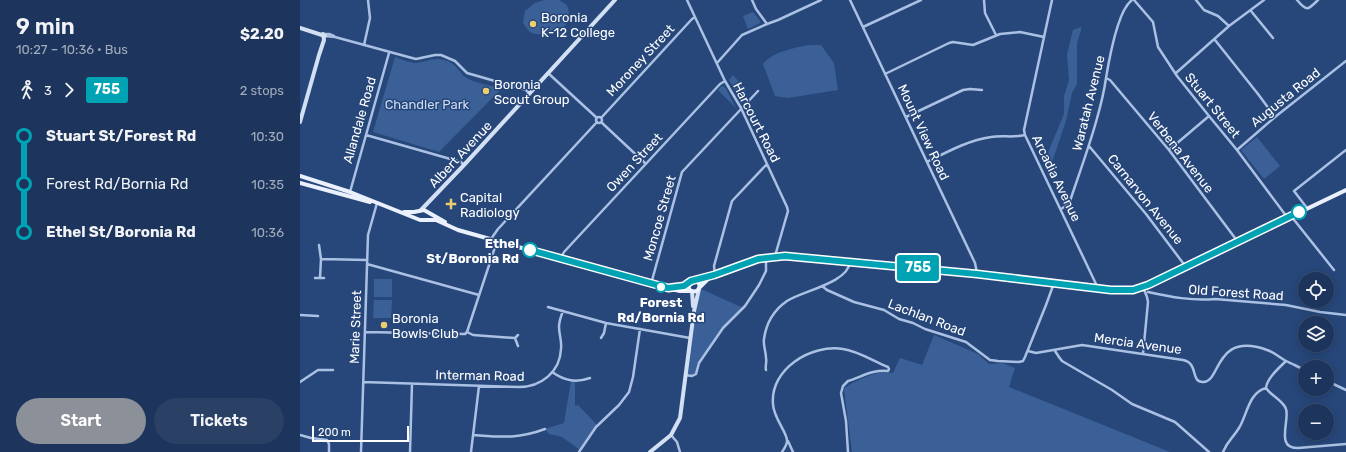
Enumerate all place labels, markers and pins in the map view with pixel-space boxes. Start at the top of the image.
place label: Boronia K-12 College [541,10,615,41]
marker: Boronia K-12 College [528,19,538,29]
place label: Boronia Scout Group [494,77,570,107]
marker: Boronia Scout Group [481,86,491,96]
place label: Capital Radiology [460,190,520,221]
marker: Capital Radiology [445,198,457,210]
unlabelled marker [1291,204,1307,220]
place label: Ethel St/Boronia Rd [426,236,519,266]
marker: Ethel St/Boronia Rd [522,242,538,258]
marker: Forest Rd/Bornia Rd [655,281,667,293]
place label: Forest Rd/Bornia Rd [617,295,705,325]
place label: Boronia Bowls Club [392,311,459,341]
marker: Boronia Bowls Club [379,320,389,330]

